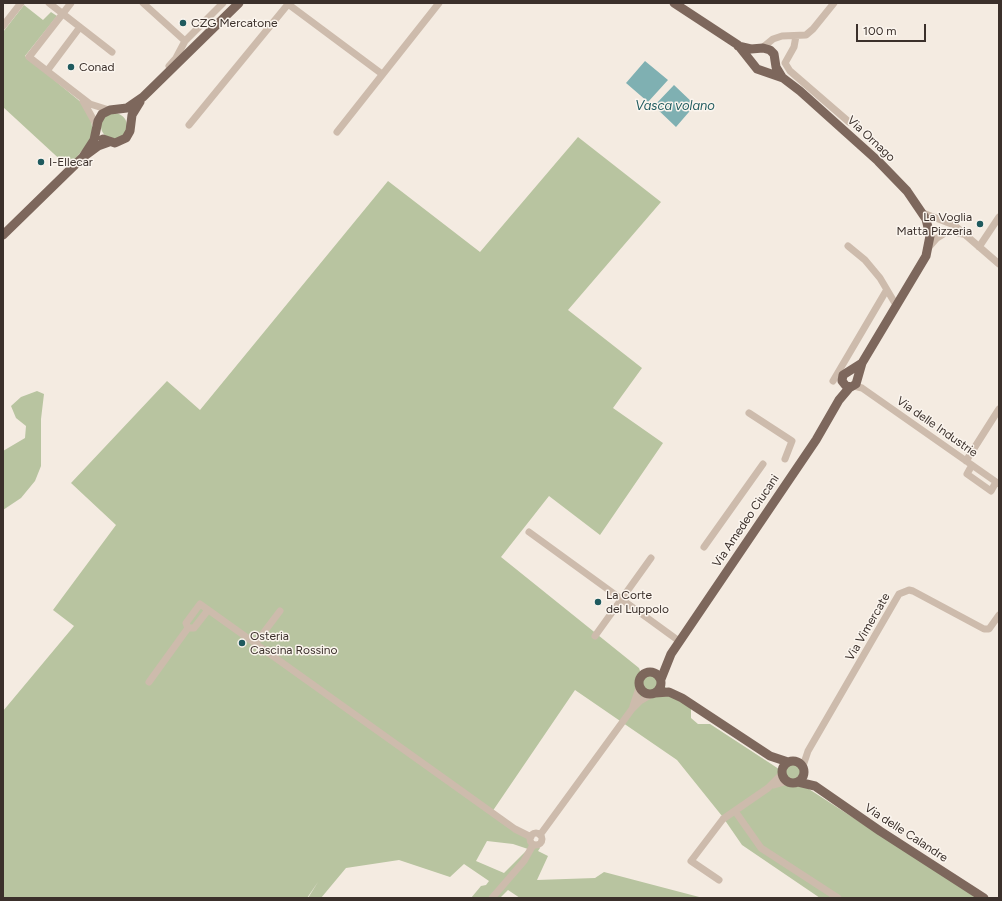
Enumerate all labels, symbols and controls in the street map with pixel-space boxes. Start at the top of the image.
place label: CZG Mercatone [191,16,278,30]
scale bar [858,16,928,42]
marker: CZG Mercatone [178,18,188,28]
text: 100 m [863,24,897,38]
place label: Conad [79,60,114,74]
marker: Conad [66,62,76,72]
water label: Vasca volano [635,98,715,114]
street label: Via Ornago [844,113,898,165]
place label: I-Ellecar [49,155,93,169]
marker: I-Ellecar [36,157,46,167]
place label: La Voglia Matta Pizzeria [897,210,972,238]
marker: La Voglia Matta Pizzeria [975,219,985,229]
street label: Via delle Industrie [894,394,980,460]
street label: Via Amedeo Ciucani [710,472,782,570]
place label: La Corte del Luppolo [606,588,669,616]
street label: Via Vimercate [843,591,893,663]
marker: La Corte del Luppolo [593,597,603,607]
place label: Osteria Cascina Rossino [250,629,338,657]
marker: Osteria Cascina Rossino [237,638,247,648]
street label: Via delle Calandre [862,801,950,865]

